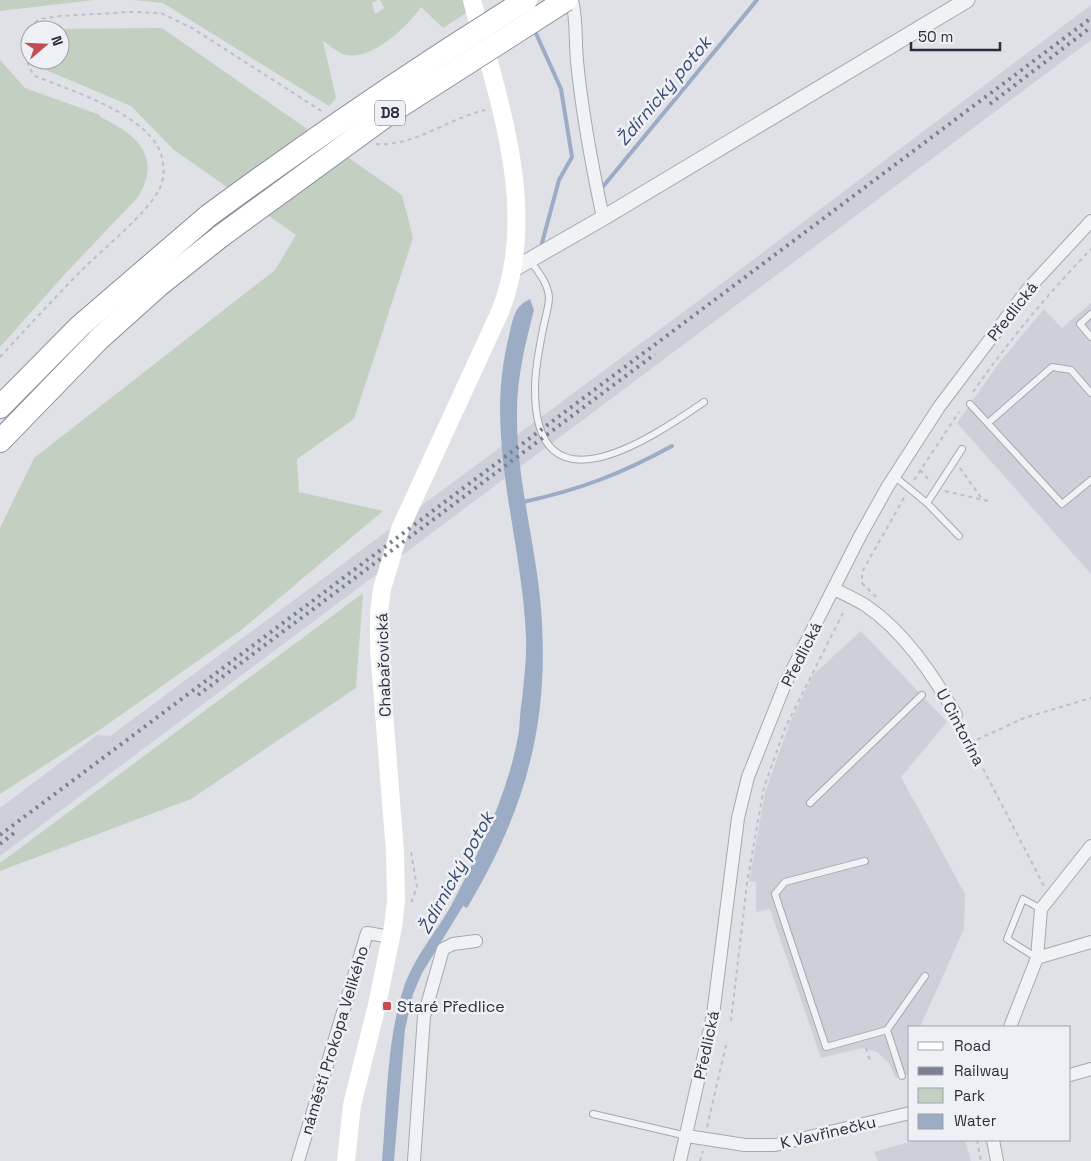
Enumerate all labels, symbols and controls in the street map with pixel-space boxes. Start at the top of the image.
north arrow [20,20,70,70]
scale bar [911,20,1000,52]
text: 50 m [918,27,953,46]
water label: Ždírnický potok [611,30,717,150]
text: N [47,33,67,48]
road number: D8 [375,100,405,126]
street label: Předlická [983,277,1042,345]
street label: Chabařovická [371,613,396,717]
street label: Předlická [776,618,827,690]
street label: U Cintorína [931,685,990,769]
water label: Ždírnický potok [413,806,500,938]
street label: náměstí Prokopa Velikého [296,943,373,1137]
place label: Staré Předlice [397,996,505,1017]
marker: Staré Předlice [381,1000,393,1012]
street label: Předlická [689,1009,724,1082]
legend [908,1026,1071,1141]
text: Road [954,1036,991,1055]
text: Railway [954,1061,1009,1080]
text: Park [954,1086,985,1105]
street label: K Vavřinečku [778,1111,878,1154]
text: Water [954,1111,997,1130]

